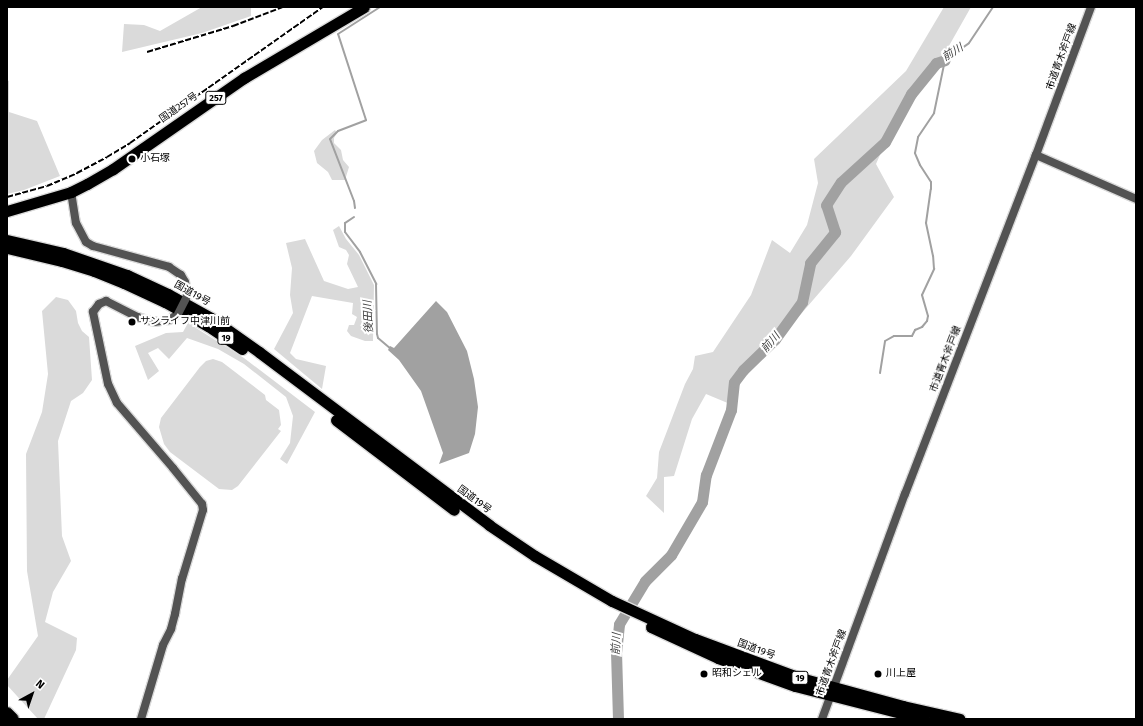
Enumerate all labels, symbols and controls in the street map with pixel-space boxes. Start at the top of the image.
street label: 市道青木斧戸線 [1044,22,1080,92]
water label: 前川 [940,42,966,64]
street label: 国道257号 [157,90,201,126]
road number: 257 [205,91,227,105]
place label: 小石塚 [140,153,170,165]
marker: 小石塚 [127,154,137,164]
street label: 国道19号 [172,279,212,309]
water label: 後田川 [362,300,376,334]
place label: サンライフ中津川前 [140,316,230,328]
marker: サンライフ中津川前 [127,317,137,327]
street label: 市道青木斧戸線 [928,324,964,394]
water label: 前川 [759,330,783,356]
road number: 19 [217,331,235,345]
street label: 国道19号 [454,484,494,516]
street label: 市道青木斧戸線 [814,628,850,698]
water label: 前川 [610,633,624,655]
street label: 国道19号 [735,638,777,662]
place label: 昭和シェル [712,668,762,680]
place label: 川上屋 [886,668,916,680]
marker: 昭和シェル [699,669,709,679]
marker: 川上屋 [873,669,883,679]
road number: 19 [791,671,809,685]
north arrow [12,674,52,714]
text: N [33,677,47,692]

